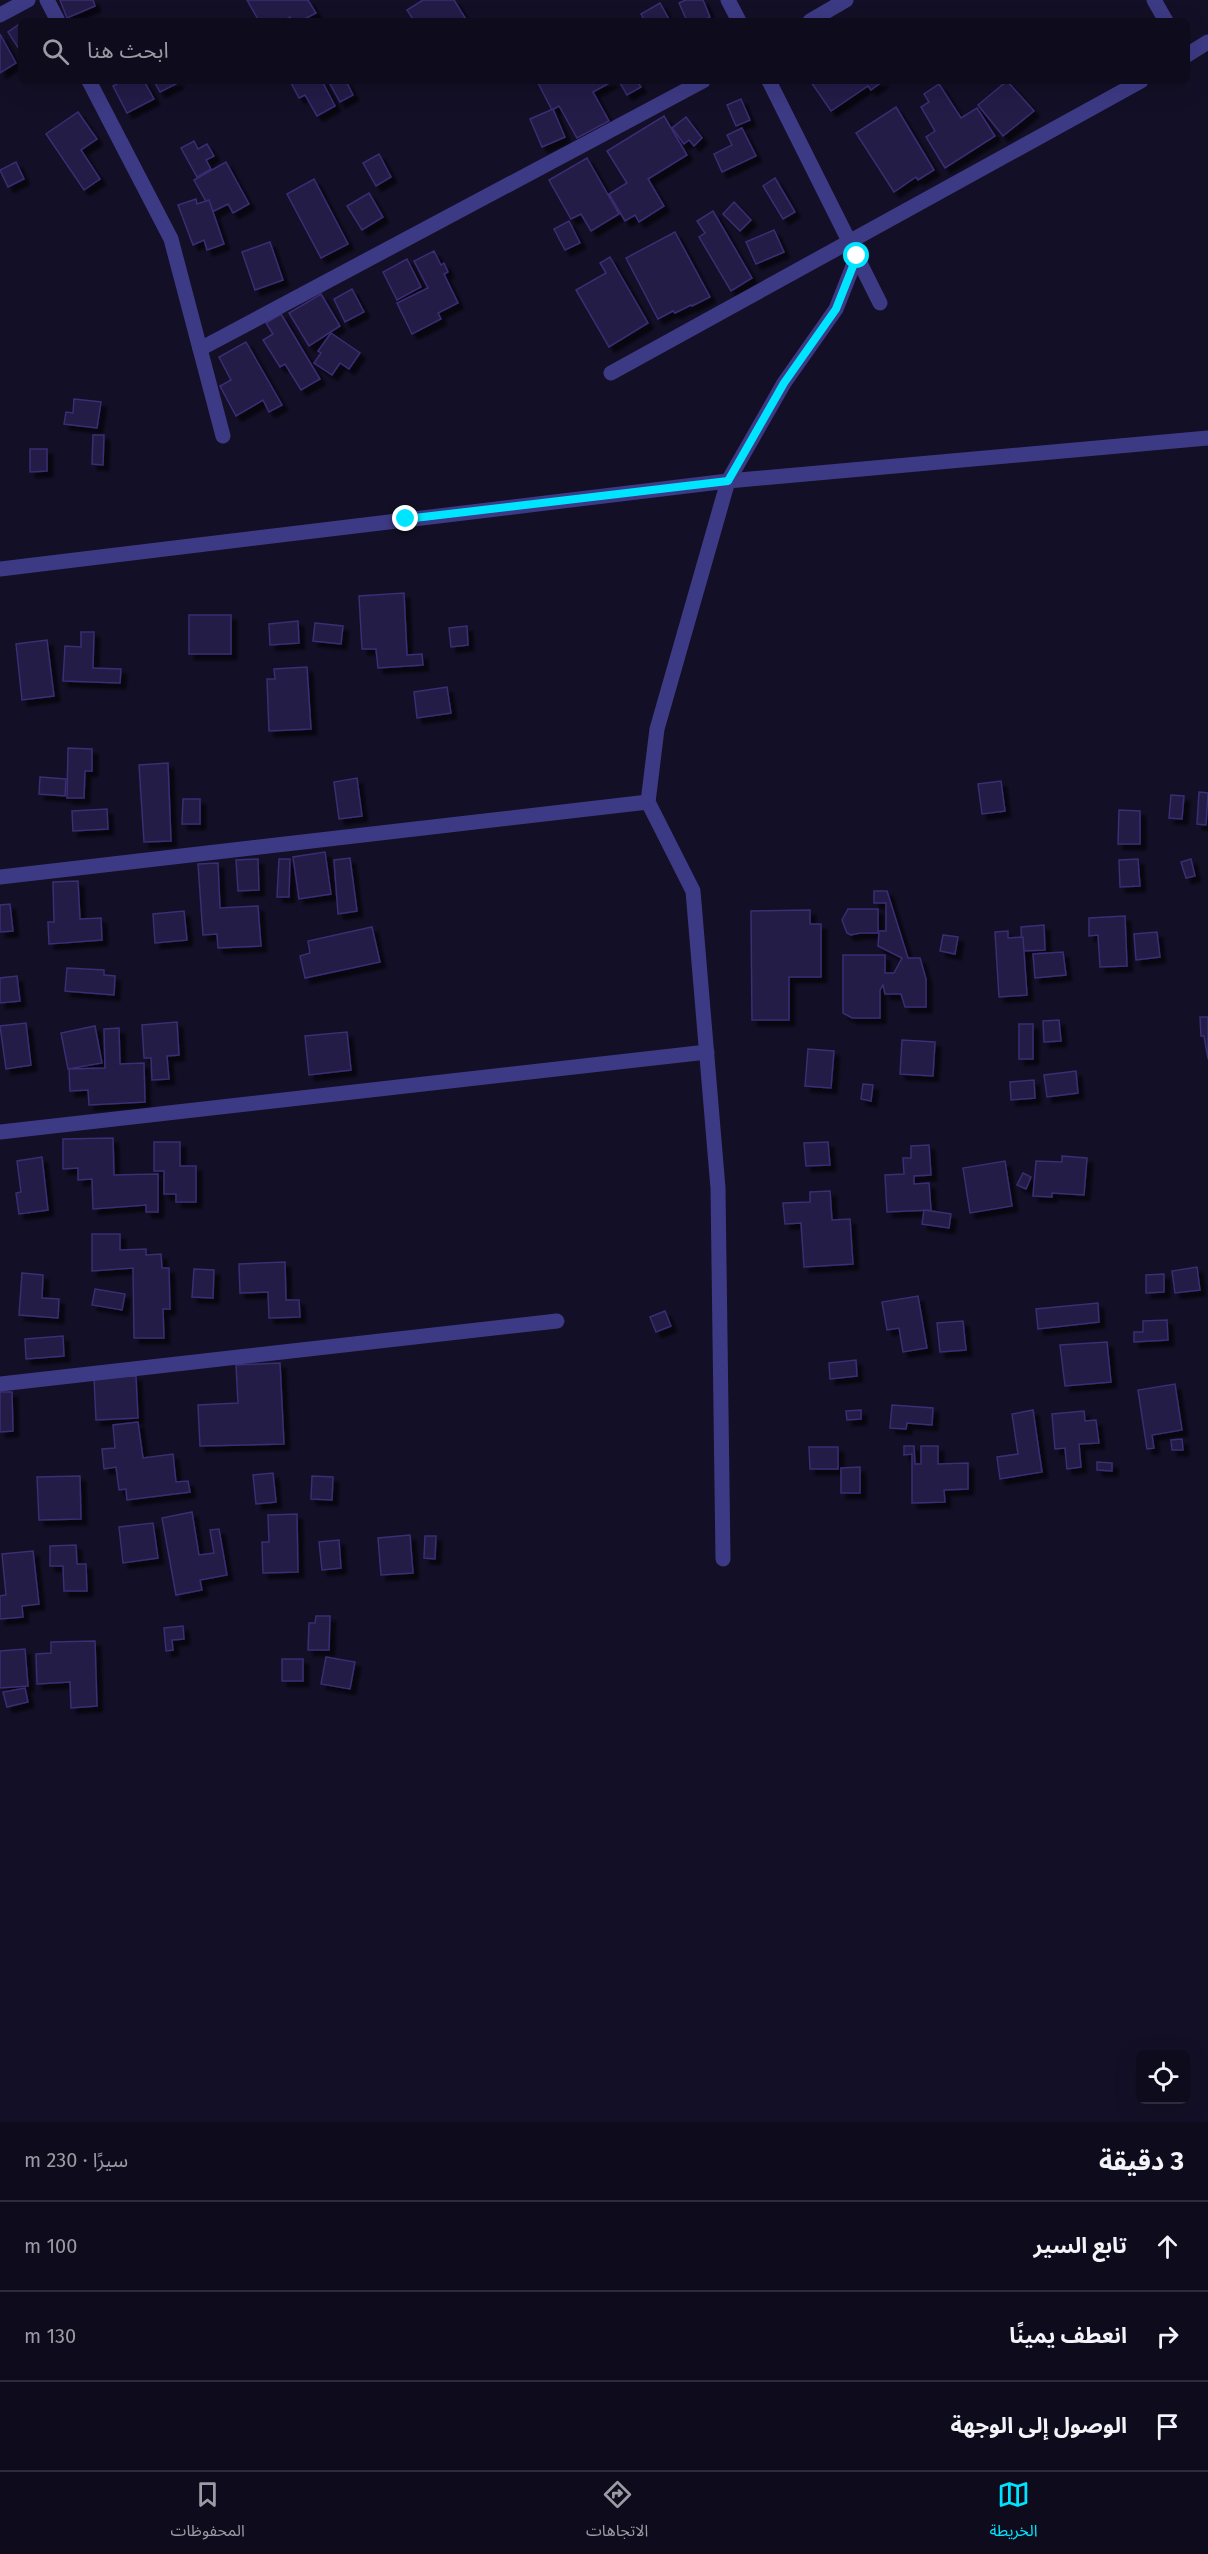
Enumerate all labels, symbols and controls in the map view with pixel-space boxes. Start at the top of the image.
search box [18,18,1190,84]
icon: search [39,35,72,68]
text: ابحث هنا [87,37,169,64]
route start [843,242,869,268]
route end [392,505,418,531]
map controls [1136,2050,1190,2104]
button: locate [1136,2050,1190,2104]
text: 3 دقيقة [1099,2146,1184,2177]
text: سيرًا · 230 m [24,2148,128,2172]
icon: ahead [1151,2230,1184,2263]
text: تابع السير [1034,2232,1127,2259]
text: 100 m [24,2234,77,2258]
icon: right [1151,2320,1184,2353]
text: انعطف يمينًا [1009,2322,1127,2349]
text: 130 m [24,2324,76,2348]
icon: arrive [1151,2410,1184,2443]
text: الوصول إلى الوجهة [950,2412,1127,2439]
tab: المحفوظات [171,2478,245,2548]
tab: الاتجاهات [586,2478,648,2548]
tab: الخريطة [990,2478,1037,2548]

